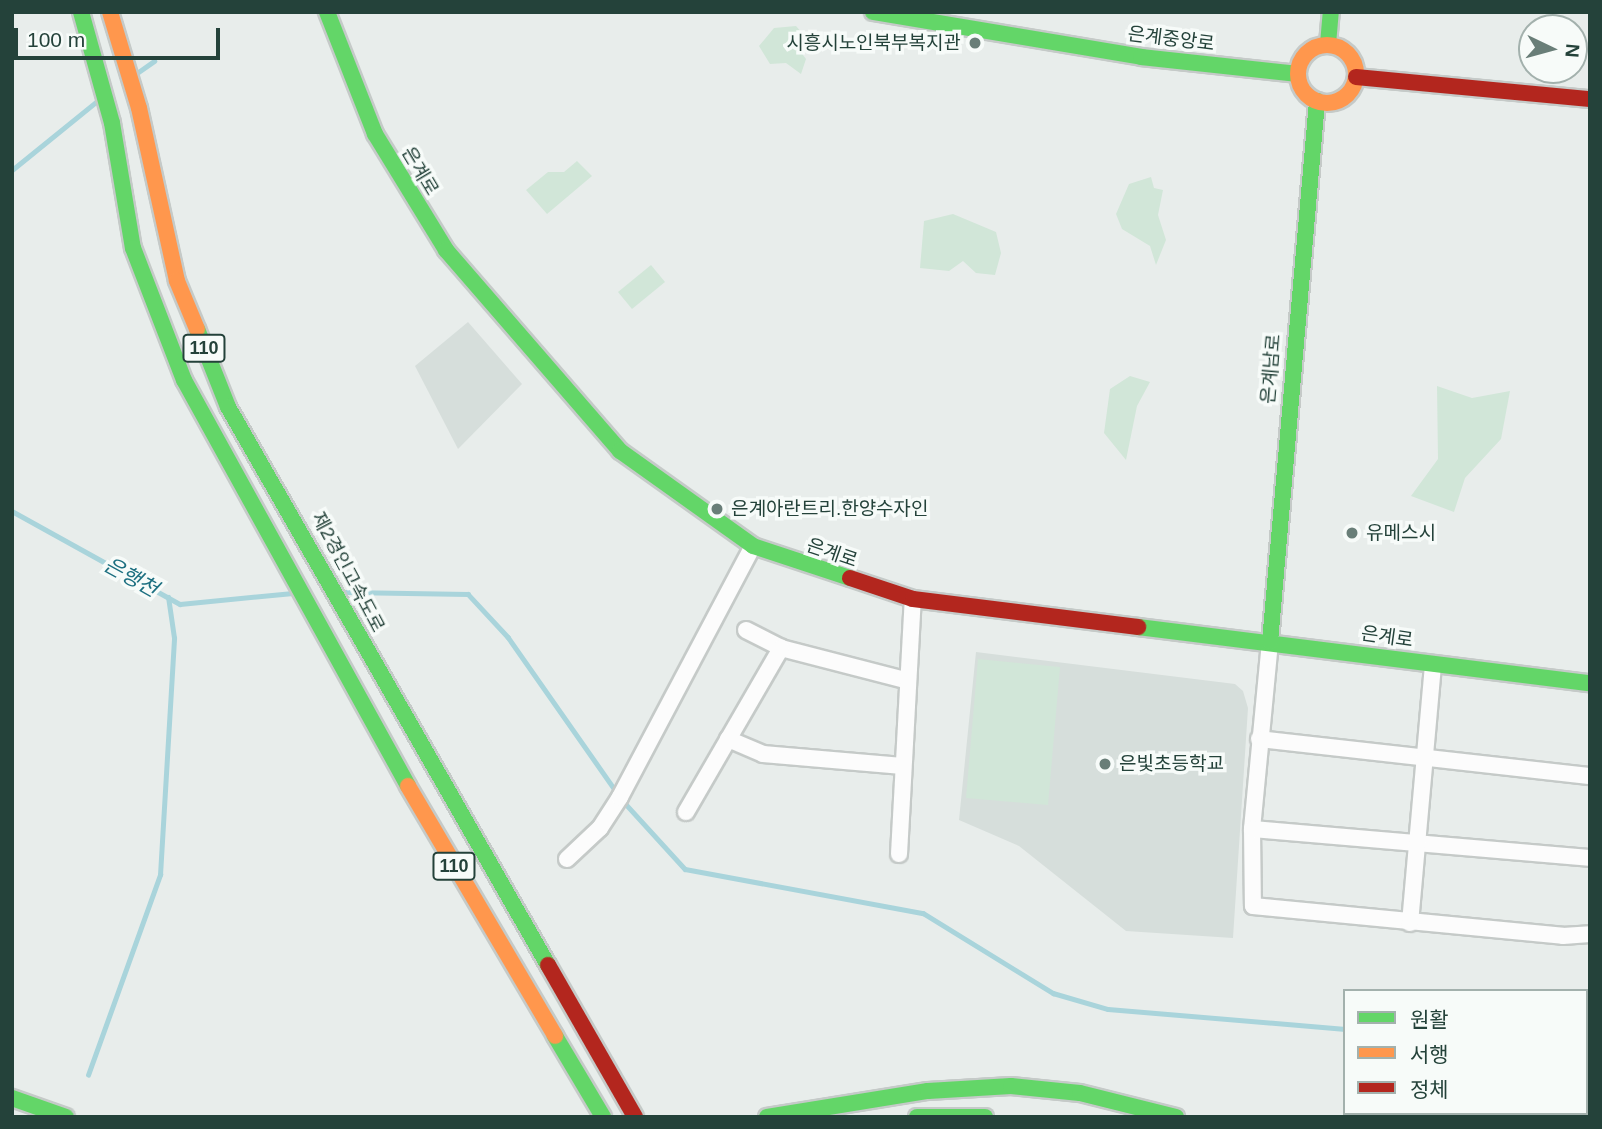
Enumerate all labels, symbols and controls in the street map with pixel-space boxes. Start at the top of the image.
scale bar [18,14,224,58]
north arrow [1518,14,1588,84]
street label: 은계중앙로 [1126,22,1216,56]
text: 100 m [27,28,85,51]
place label: 시흥시노인북부복지관 [786,32,961,54]
marker: 시흥시노인북부복지관 [967,35,983,51]
text: N [1561,43,1583,58]
street label: 은계로 [397,143,443,199]
street label: 은계남로 [1257,333,1285,405]
road number: 110 [181,334,227,362]
place label: 은계아란트리.한양수자인 [731,498,929,520]
marker: 은계아란트리.한양수자인 [709,501,725,517]
street label: 제2경인고속도로 [307,508,389,636]
place label: 유메스시 [1366,522,1436,544]
marker: 유메스시 [1344,525,1360,541]
street label: 은계로 [803,534,861,572]
water label: 은행천 [100,552,162,602]
street label: 은계로 [1359,622,1415,652]
place label: 은빛초등학교 [1119,753,1224,775]
marker: 은빛초등학교 [1097,756,1113,772]
road number: 110 [431,852,477,880]
legend [1343,989,1588,1115]
text: 원활 [1410,1008,1449,1031]
text: 서행 [1410,1043,1449,1066]
text: 정체 [1410,1078,1449,1101]

